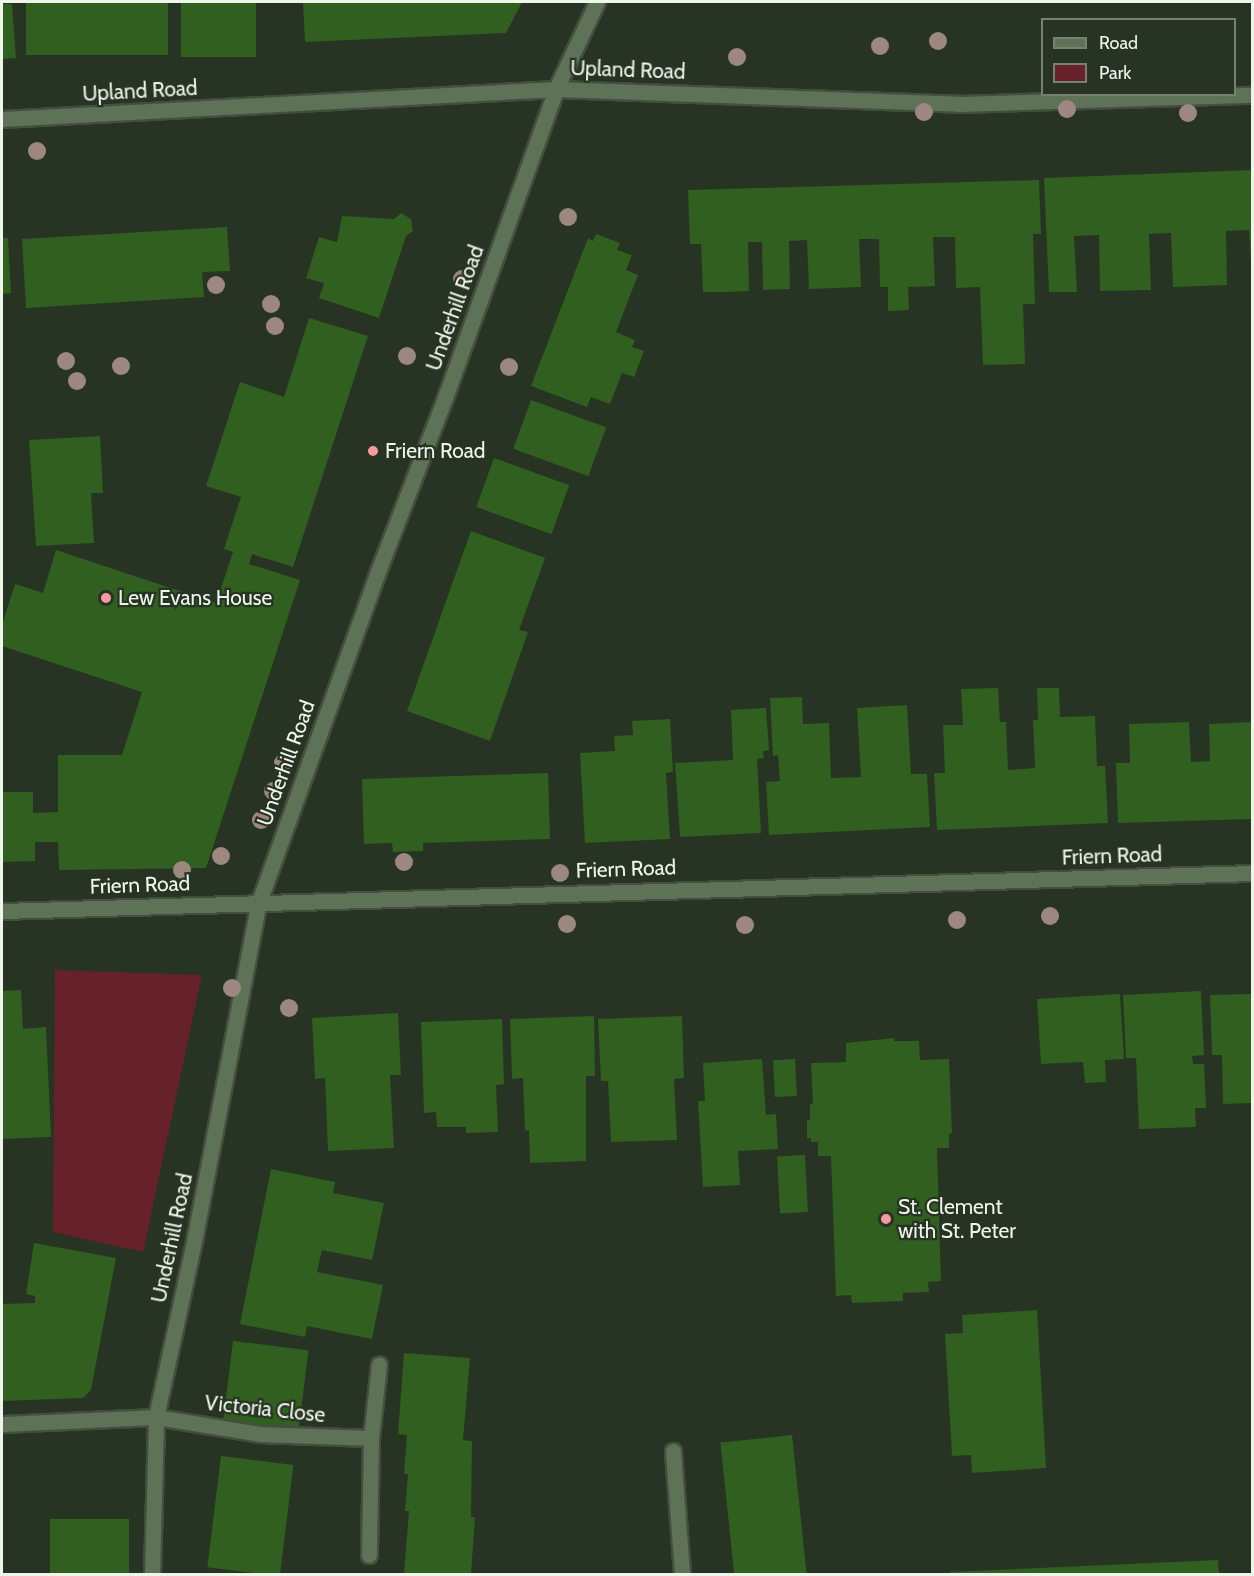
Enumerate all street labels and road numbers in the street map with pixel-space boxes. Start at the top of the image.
street label: Upland Road [570,55,686,85]
street label: Upland Road [82,75,198,107]
street label: Underhill Road [421,242,489,374]
street label: Underhill Road [252,697,320,829]
street label: Friern Road [1061,842,1163,870]
street label: Friern Road [575,855,677,883]
street label: Friern Road [89,871,191,899]
street label: Underhill Road [146,1171,198,1305]
street label: Victoria Close [204,1390,326,1428]

